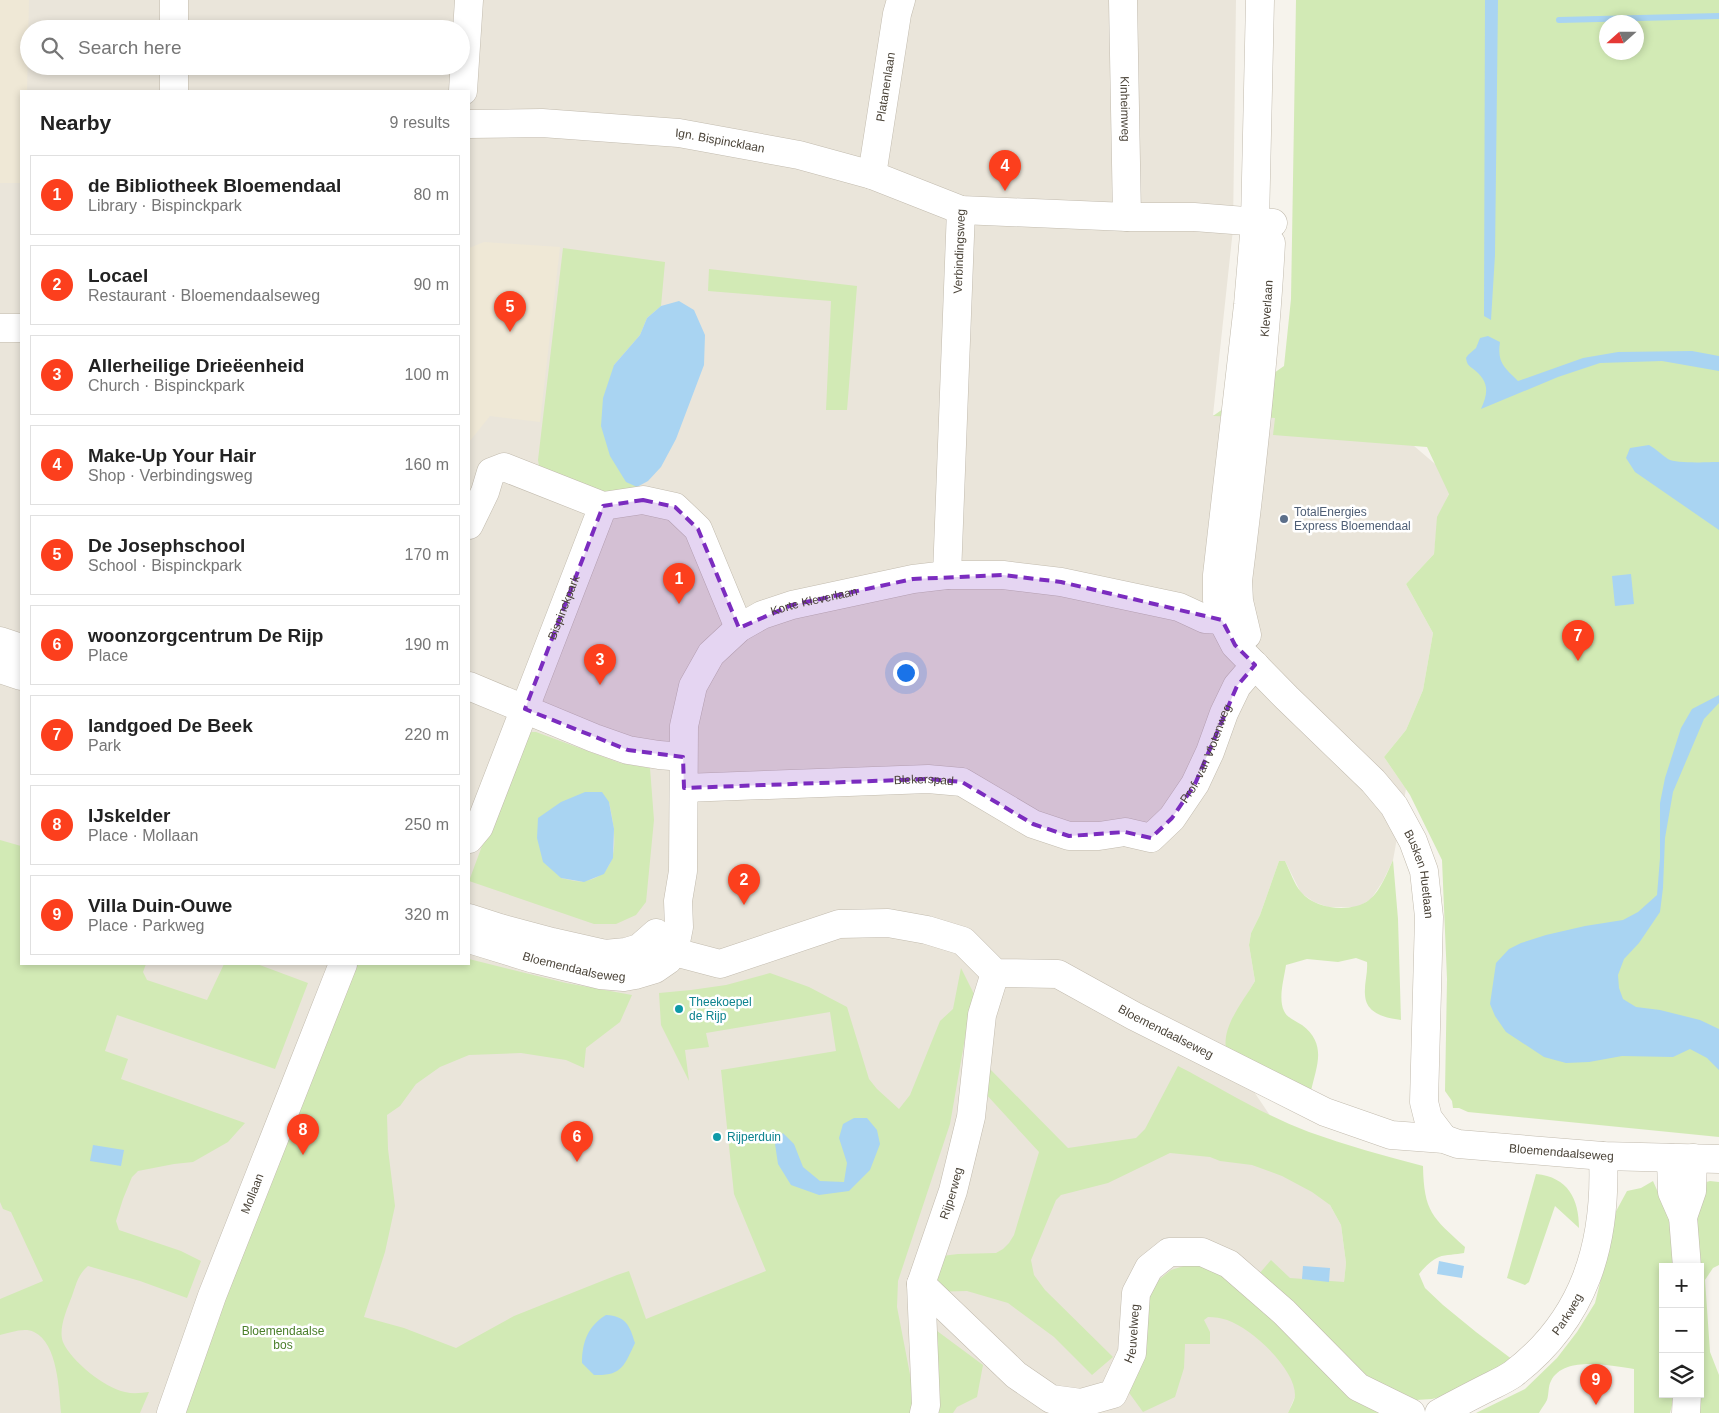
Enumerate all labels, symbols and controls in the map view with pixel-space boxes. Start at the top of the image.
north arrow [1599,15,1644,60]
search box [20,20,470,75]
icon: search [38,34,66,62]
text: Search here [78,37,182,58]
street label: Platanenlaan [873,51,898,123]
street label: Kinheimweg [1117,76,1133,142]
text: Nearby [40,111,111,134]
text: 9 results [390,114,450,131]
street label: Ign. Bispincklaan [675,126,766,156]
pin: 4 [989,150,1021,191]
text: de Bibliotheek Bloemendaal [88,175,341,196]
text: 1 [53,186,61,203]
text: 80 m [413,186,449,203]
text: Library · Bispinckpark [88,197,242,214]
street label: Verbindingsweg [951,209,968,294]
text: Locael [88,265,148,286]
text: 2 [53,276,61,293]
text: 90 m [413,276,449,293]
street label: Kleverlaan [1258,280,1276,337]
text: Restaurant · Bloemendaalseweg [88,287,320,304]
pin: 5 [494,291,526,332]
text: Allerheilige Drieëenheid [88,355,304,376]
text: 3 [53,366,61,383]
text: 100 m [405,366,449,383]
text: Church · Bispinckpark [88,377,245,394]
text: Make-Up Your Hair [88,445,256,466]
text: 4 [53,456,61,473]
text: 160 m [405,456,449,473]
text: Shop · Verbindingsweg [88,467,253,484]
place label: TotalEnergies Express Bloemendaal [1294,505,1411,533]
marker: TotalEnergies Express Bloemendaal [1278,513,1290,525]
text: De Josephschool [88,535,245,556]
text: 5 [53,546,61,563]
text: 170 m [405,546,449,563]
text: School · Bispinckpark [88,557,242,574]
pin: 1 [663,563,695,604]
street label: Bispinckpark [545,572,583,642]
street label: Korte Kleverlaan [769,584,859,619]
pin: 7 [1562,620,1594,661]
text: woonzorgcentrum De Rijp [88,625,323,646]
text: 6 [53,636,61,653]
text: 190 m [405,636,449,653]
pin: 3 [584,644,616,685]
text: Place [88,647,128,664]
your location [893,660,919,686]
street label: Prof. van Vlotenweg [1177,702,1234,806]
text: landgoed De Beek [88,715,253,736]
text: 7 [53,726,61,743]
text: 220 m [405,726,449,743]
text: Park [88,737,121,754]
street label: Blekerspad [894,772,954,788]
text: IJskelder [88,805,170,826]
text: 8 [53,816,61,833]
text: 250 m [405,816,449,833]
text: Place · Mollaan [88,827,198,844]
street label: Busken Huetlaan [1401,827,1436,919]
pin: 2 [728,864,760,905]
text: Villa Duin-Ouwe [88,895,232,916]
text: 9 [53,906,61,923]
text: 320 m [405,906,449,923]
text: Place · Parkweg [88,917,205,934]
street label: Bloemendaalseweg [521,949,626,984]
place label: Theekoepel de Rijp [689,995,752,1023]
street label: Bloemendaalseweg [1116,1002,1216,1062]
marker: Theekoepel de Rijp [673,1003,685,1015]
pin: 8 [287,1114,319,1155]
pin: 6 [561,1121,593,1162]
place label: Rijperduin [727,1130,781,1144]
marker: Rijperduin [711,1131,723,1143]
street label: Bloemendaalseweg [1509,1141,1614,1163]
street label: Rijperweg [937,1166,965,1221]
street label: Mollaan [238,1172,267,1216]
map controls [1659,1263,1704,1398]
button: + [1659,1263,1704,1308]
street label: Parkweg [1549,1291,1586,1338]
street label: Heuvelweg [1121,1304,1142,1365]
button: − [1659,1308,1704,1353]
park label: Bloemendaalse bos [242,1324,325,1352]
button: layers [1659,1353,1704,1398]
pin: 9 [1580,1364,1612,1405]

